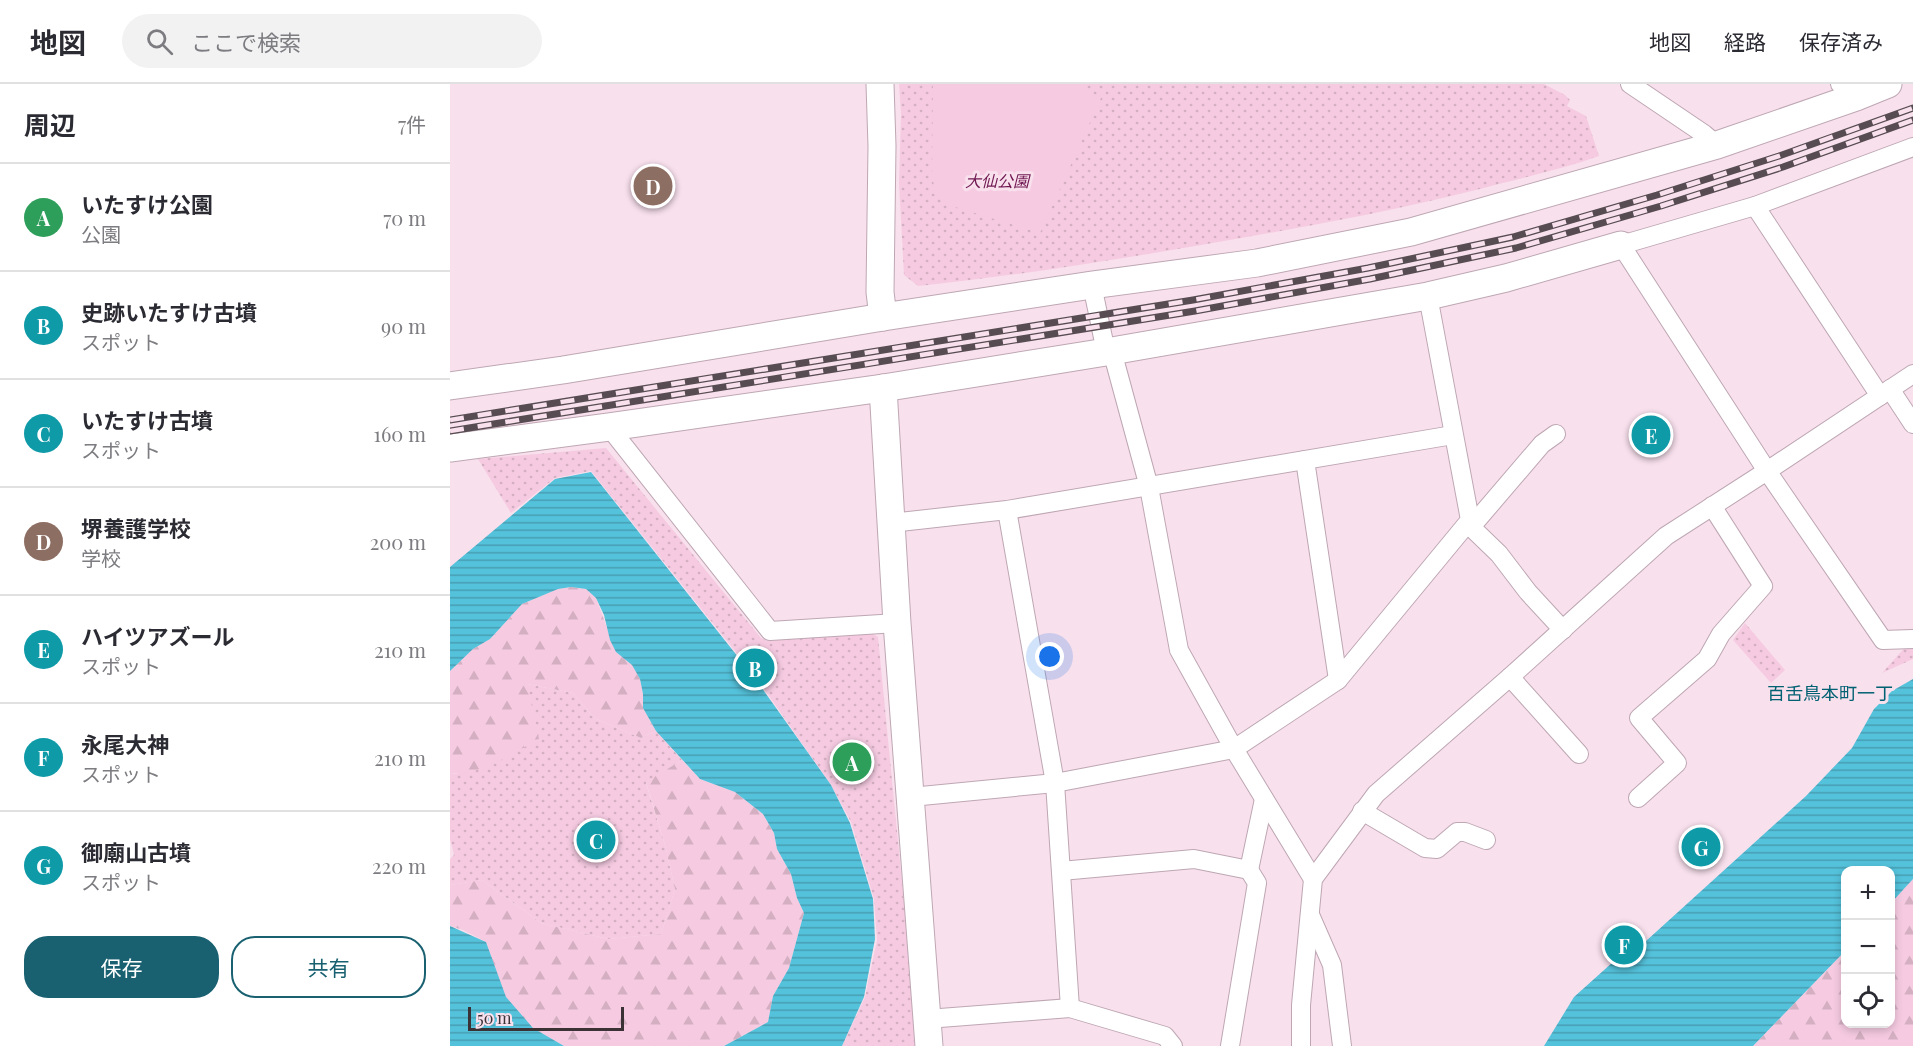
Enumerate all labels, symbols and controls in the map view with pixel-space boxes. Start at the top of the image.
search box [122,14,542,68]
text: 地図 [30,23,86,60]
icon: search [143,25,176,58]
text: ここで検索 [191,27,301,57]
text: 地図 [1649,27,1691,55]
text: 経路 [1724,27,1766,55]
text: 保存済み [1799,27,1883,55]
text: 周辺 [24,107,76,142]
text: 7件 [398,110,426,137]
pin: D [634,164,672,208]
park label: 大仙公園 [965,170,1031,191]
text: いたすけ公園 [81,189,213,219]
text: A [37,204,50,231]
text: 70 m [383,204,426,231]
text: 公園 [81,220,121,247]
text: 史跡いたすけ古墳 [81,297,257,327]
text: B [37,312,50,339]
text: 90 m [381,312,426,339]
text: スポット [81,328,161,355]
text: いたすけ古墳 [81,405,213,435]
pin: E [1632,412,1670,458]
text: C [36,420,51,447]
text: 160 m [374,420,426,447]
text: スポット [81,436,161,463]
text: 堺養護学校 [81,513,191,543]
text: D [36,528,51,555]
text: 200 m [370,528,426,555]
text: 学校 [81,544,121,571]
text: ハイツアズール [81,621,235,651]
text: E [37,636,50,663]
text: 210 m [374,636,426,663]
your location [1035,642,1064,671]
pin: B [736,646,774,690]
text: スポット [81,652,161,679]
district label: 百舌鳥本町一丁 [1767,681,1893,705]
text: 永尾大神 [81,729,169,759]
pin: A [832,740,872,784]
text: F [38,744,49,771]
text: 210 m [374,744,426,771]
text: スポット [81,760,161,787]
pin: C [576,818,616,862]
pin: G [1682,824,1720,870]
text: 御廟山古墳 [81,837,191,867]
text: G [36,852,51,879]
text: 220 m [372,852,426,879]
map controls [1841,866,1895,1028]
button: + [1841,866,1895,920]
text: スポット [81,868,161,895]
button: − [1841,920,1895,974]
pin: F [1604,922,1644,968]
button: 保存 [24,936,219,998]
button: 共有 [231,936,426,998]
button: locate [1841,974,1895,1028]
scale bar [468,1004,624,1032]
text: 50 m [477,1007,511,1028]

